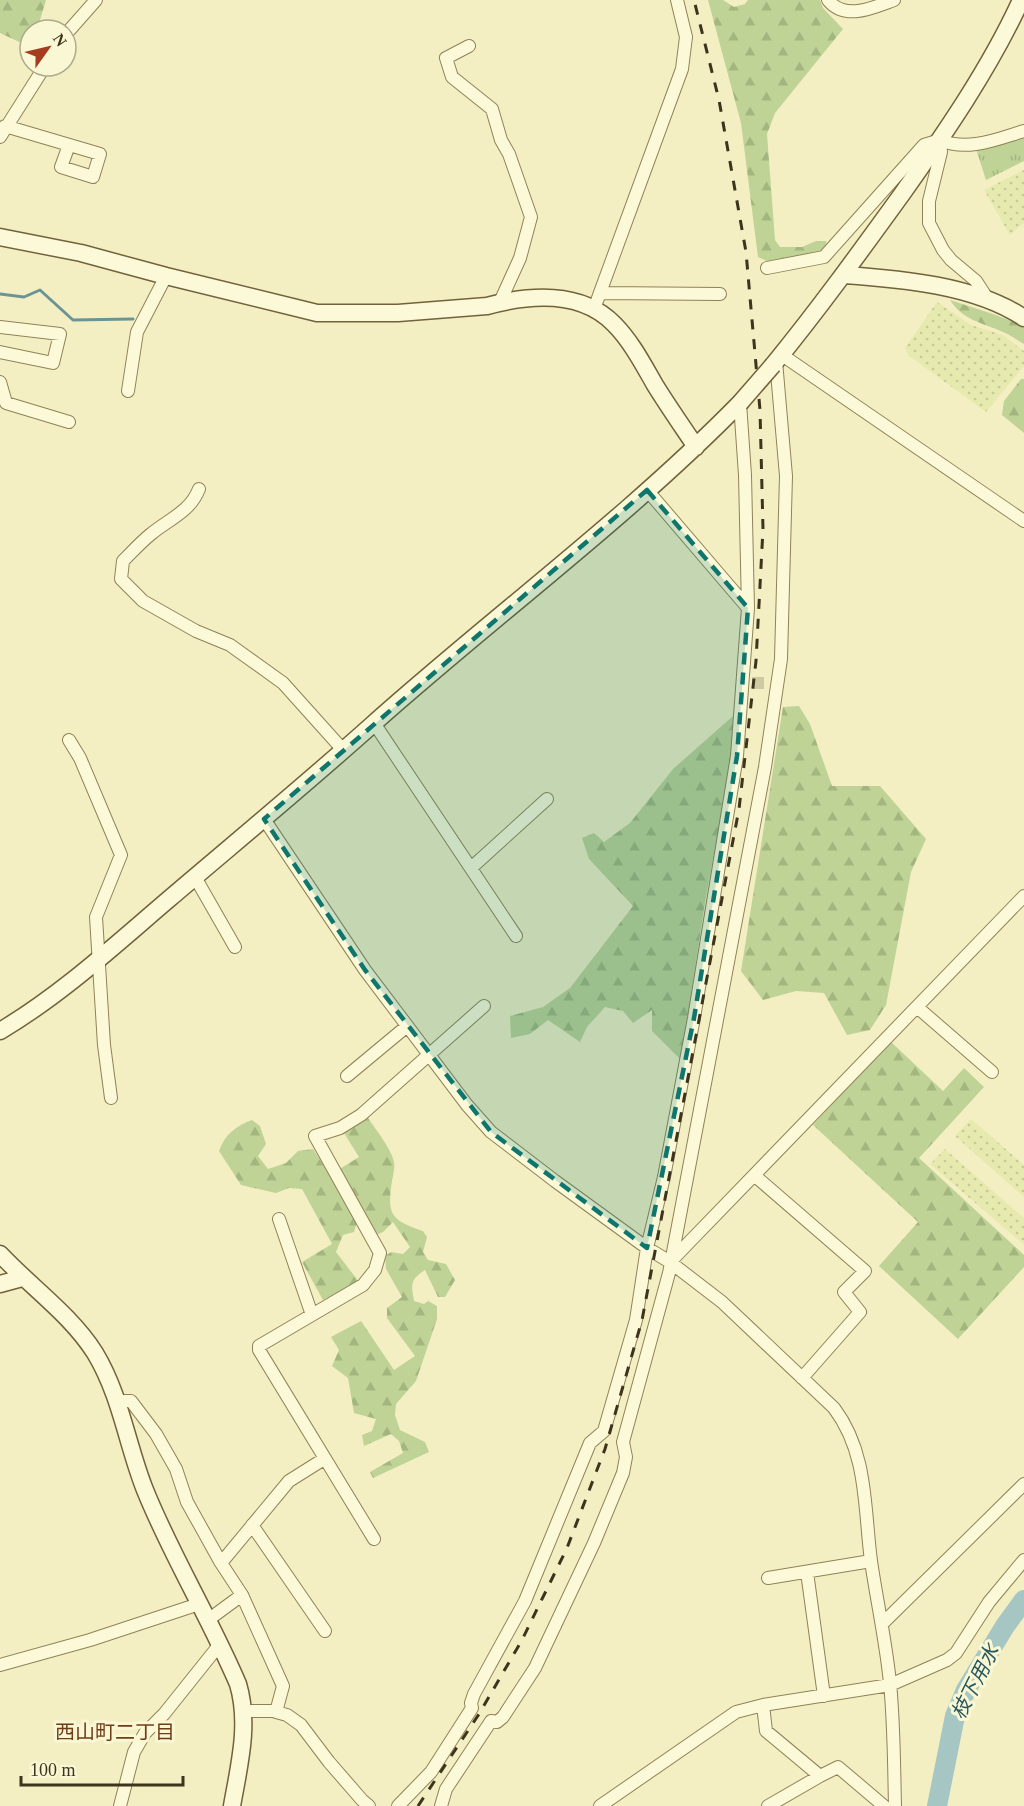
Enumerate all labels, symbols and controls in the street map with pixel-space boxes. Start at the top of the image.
north arrow [18,18,78,78]
text: N [50,30,71,50]
water label: 枝下用水 [947,1640,1004,1723]
district label: 西山町二丁目 [55,1721,175,1743]
scale bar [21,1749,183,1787]
text: 100 m [30,1760,76,1780]

